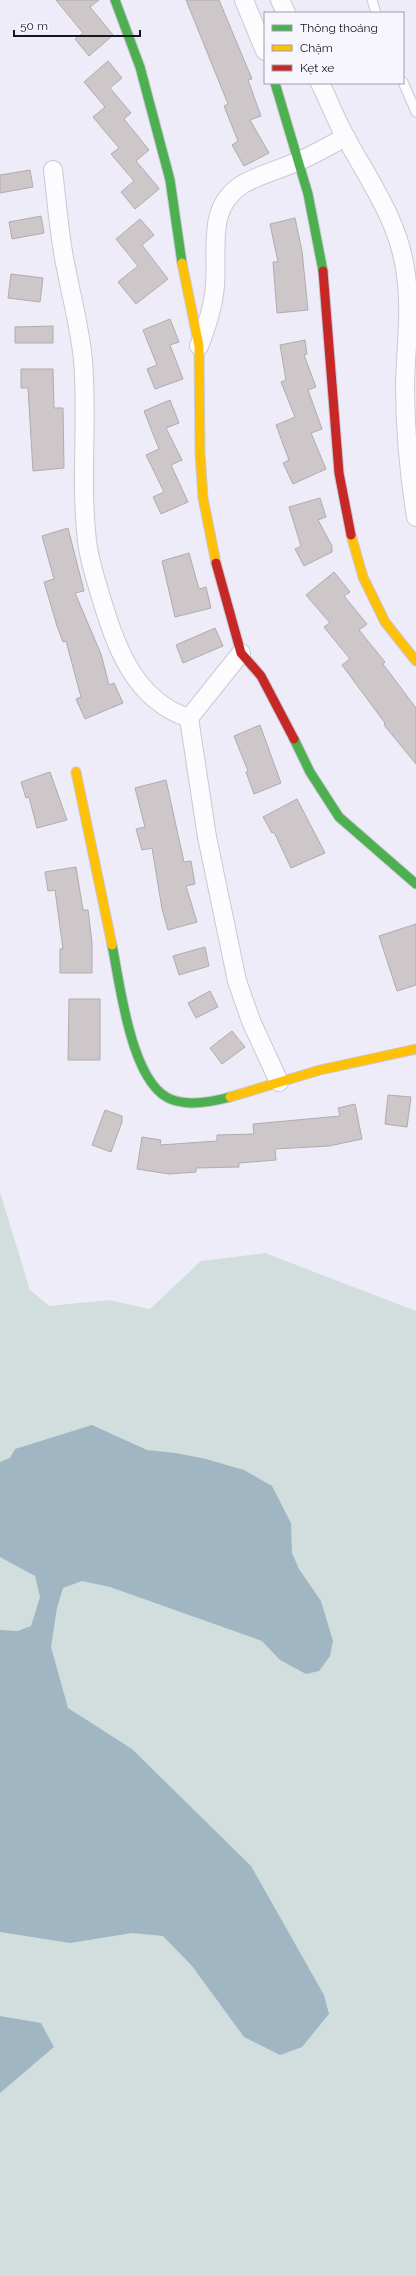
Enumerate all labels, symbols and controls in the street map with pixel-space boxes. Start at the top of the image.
scale bar [14,12,140,38]
legend [264,12,404,84]
text: 50 m [20,19,48,33]
text: Thông thoáng [300,21,378,35]
text: Chậm [300,41,333,55]
text: Kẹt xe [300,61,334,75]

